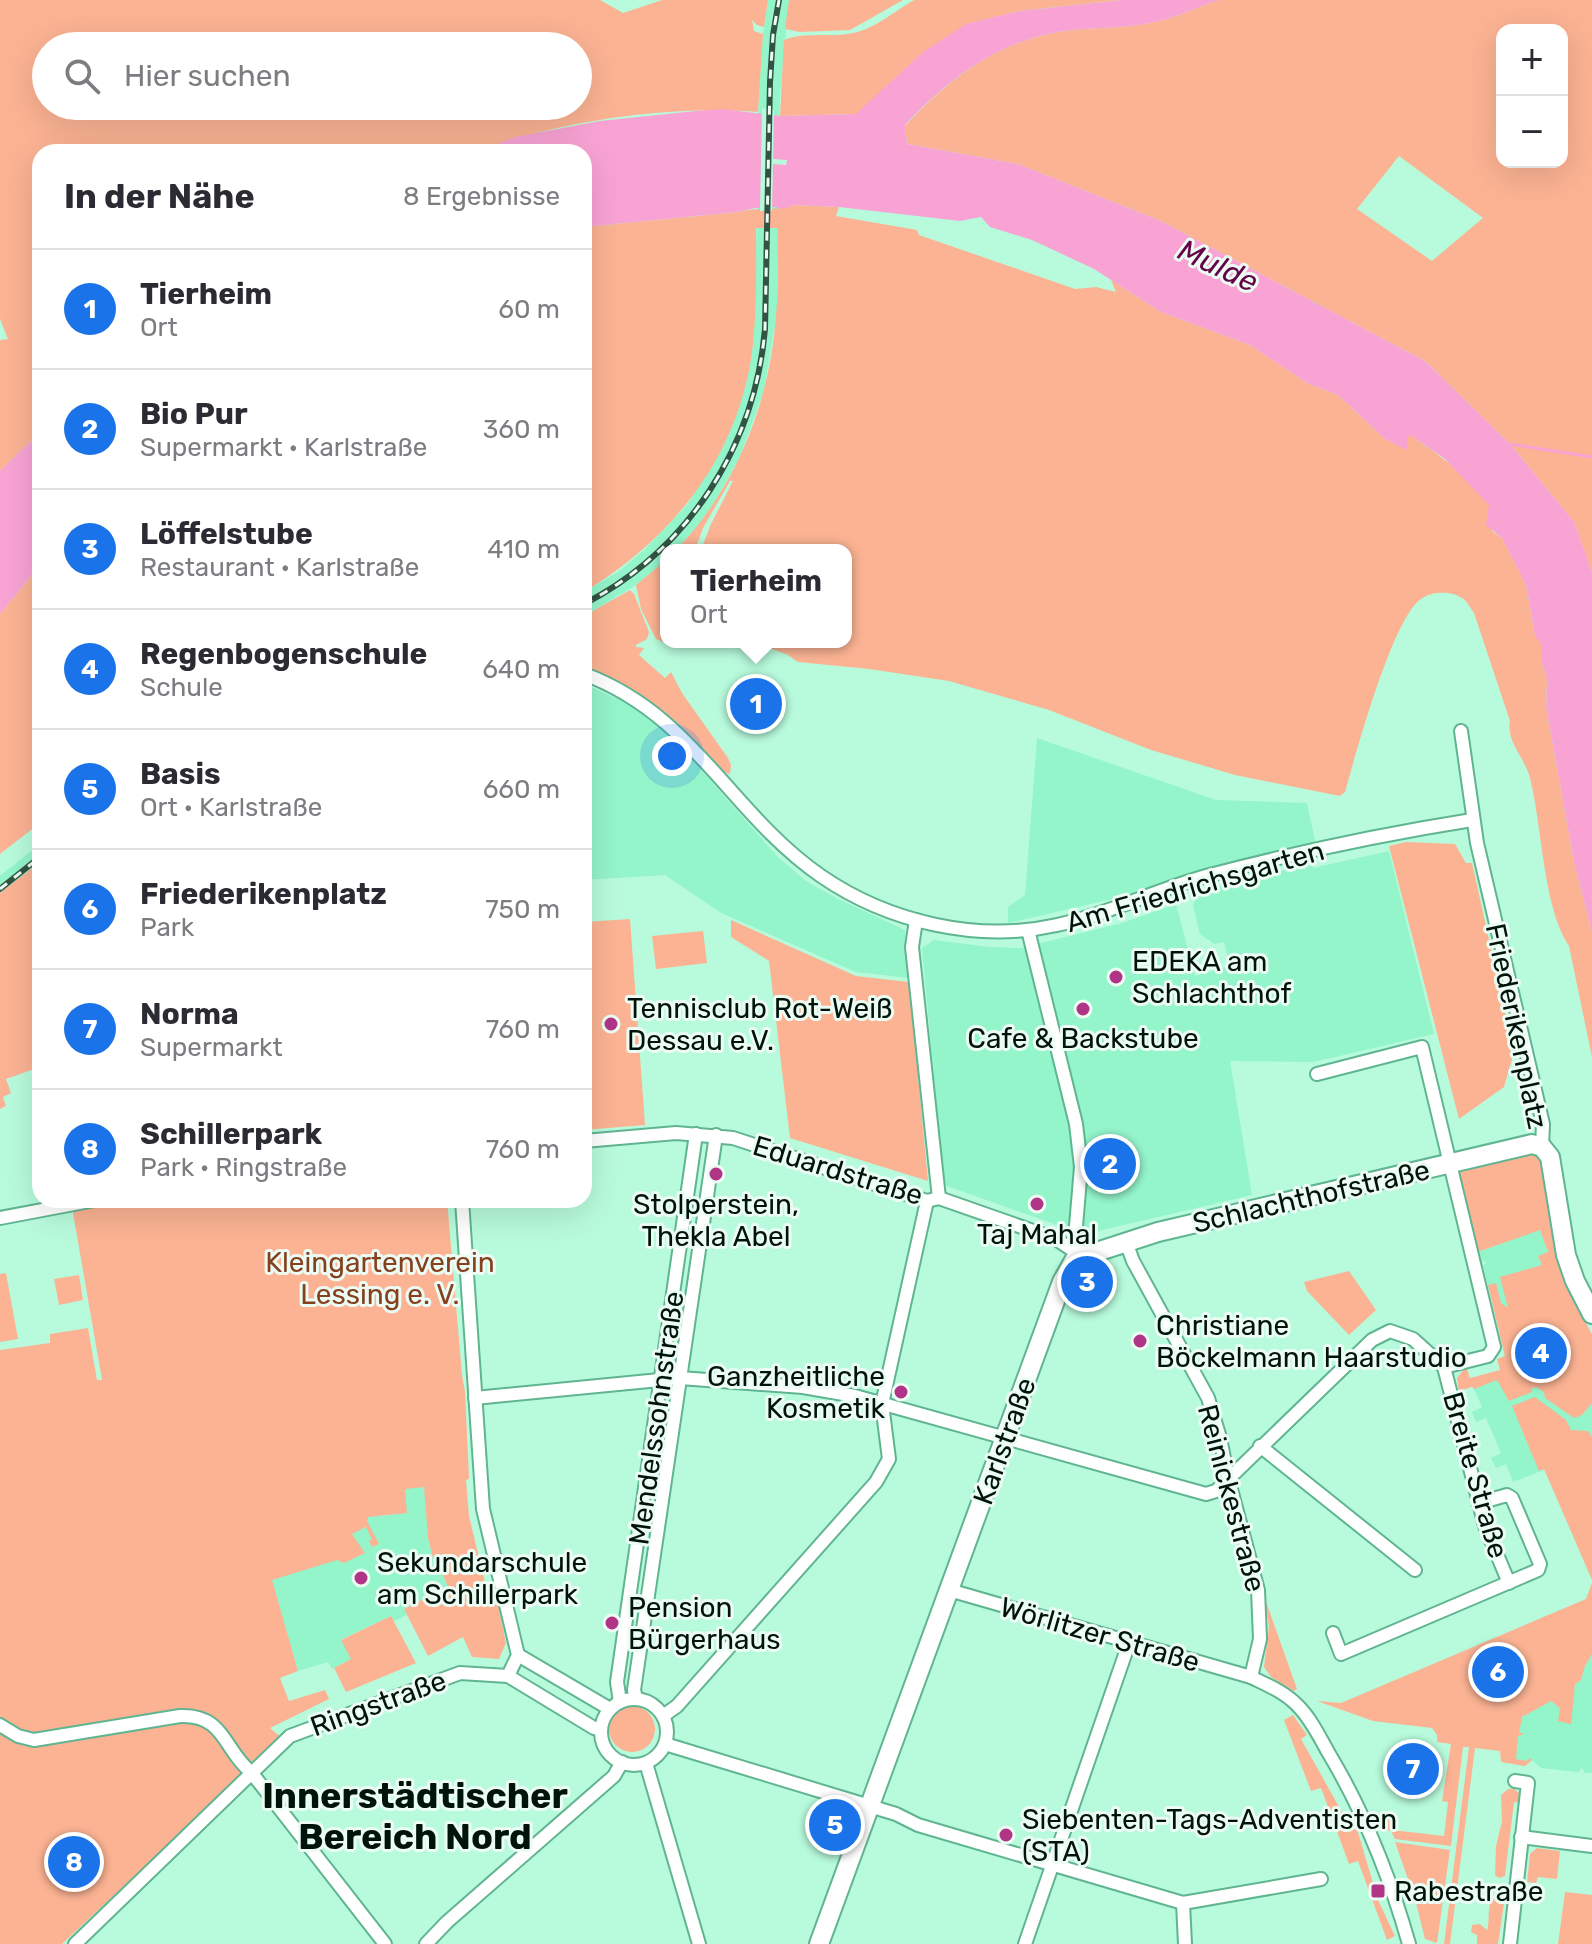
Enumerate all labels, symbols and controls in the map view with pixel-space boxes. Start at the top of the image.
map controls [1496,24,1568,168]
button: + [1496,24,1568,96]
search box [32,32,592,120]
icon: search [60,54,104,98]
text: Hier suchen [124,58,291,94]
button: − [1496,96,1568,168]
text: In der Nähe [64,176,255,217]
text: 8 Ergebnisse [403,181,560,212]
water label: Mulde [1172,232,1264,300]
text: Tierheim [140,276,272,312]
text: 1 [84,294,96,325]
text: 60 m [498,294,560,325]
text: Ort [140,312,178,343]
text: Bio Pur [140,396,248,432]
text: 2 [82,414,98,445]
text: 360 m [483,414,560,445]
text: Supermarkt · Karlstraße [140,432,427,463]
text: Löffelstube [140,516,313,552]
text: 3 [81,534,99,565]
text: 410 m [487,534,560,565]
popup [660,544,852,648]
text: Restaurant · Karlstraße [140,552,419,583]
text: Tierheim [690,563,822,599]
text: Ort [690,599,728,630]
text: Regenbogenschule [140,636,427,672]
text: 4 [81,654,99,685]
text: 640 m [482,654,560,685]
text: Schule [140,672,223,703]
pin: 1 [730,674,782,734]
your location [652,736,692,776]
text: Basis [140,756,221,792]
text: 5 [82,774,98,805]
text: 660 m [483,774,560,805]
text: Ort · Karlstraße [140,792,322,823]
street label: Am Friedrichsgarten [1062,834,1328,939]
text: Friederikenplatz [140,876,387,912]
text: 6 [82,894,98,925]
text: 750 m [485,894,560,925]
text: Park [140,912,194,943]
street label: Friederikenplatz [1479,920,1554,1132]
place label: EDEKA am Schlachthof [1132,945,1291,1010]
marker: EDEKA am Schlachthof [1107,968,1125,986]
place label: Tennisclub Rot-Weiß Dessau e.V. [627,992,892,1057]
text: Norma [140,996,239,1032]
marker: Cafe & Backstube [1074,1000,1092,1018]
text: 7 [83,1014,97,1045]
text: 760 m [486,1014,560,1045]
marker: Tennisclub Rot-Weiß Dessau e.V. [602,1015,620,1033]
place label: Cafe & Backstube [967,1022,1199,1055]
text: Supermarkt [140,1032,283,1063]
text: Schillerpark [140,1116,322,1152]
street label: Eduardstraße [749,1129,927,1212]
text: 8 [81,1134,99,1165]
text: 760 m [486,1134,560,1165]
pin: 2 [1084,1134,1136,1194]
text: Park · Ringstraße [140,1152,347,1183]
street label: Schlachthofstraße [1189,1153,1433,1240]
marker: Stolperstein, Thekla Abel [707,1165,725,1183]
place label: Stolperstein, Thekla Abel [633,1188,799,1253]
marker: Taj Mahal [1028,1195,1046,1213]
place label: Taj Mahal [977,1218,1097,1251]
park label: Kleingartenverein Lessing e. V. [265,1246,495,1311]
pin: 3 [1061,1252,1113,1312]
street label: Mendelssohnstraße [622,1289,691,1547]
place label: Christiane Böckelmann Haarstudio [1156,1309,1467,1374]
pin: 4 [1515,1323,1567,1383]
marker: Christiane Böckelmann Haarstudio [1131,1332,1149,1350]
place label: Ganzheitliche Kosmetik [707,1360,886,1425]
street label: Karlstraße [966,1373,1043,1509]
marker: Ganzheitliche Kosmetik [892,1383,910,1401]
street label: Breite Straße [1436,1388,1515,1562]
street label: Reinickestraße [1191,1401,1272,1595]
place label: Sekundarschule am Schillerpark [377,1546,587,1611]
marker: Sekundarschule am Schillerpark [352,1569,370,1587]
street label: Wörlitzer Straße [996,1590,1203,1679]
place label: Pension Bürgerhaus [628,1591,781,1656]
marker: Pension Bürgerhaus [603,1614,621,1632]
pin: 6 [1472,1642,1524,1702]
street label: Ringstraße [306,1664,451,1743]
pin: 7 [1387,1739,1439,1799]
district label: Innerstädtischer Bereich Nord [262,1774,568,1858]
pin: 5 [809,1795,861,1855]
place label: Siebenten-Tags-Adventisten (STA) [1022,1803,1397,1868]
marker: Siebenten-Tags-Adventisten (STA) [997,1826,1015,1844]
pin: 8 [48,1832,100,1892]
place label: Rabestraße [1394,1875,1543,1908]
marker: Rabestraße [1369,1882,1387,1900]

